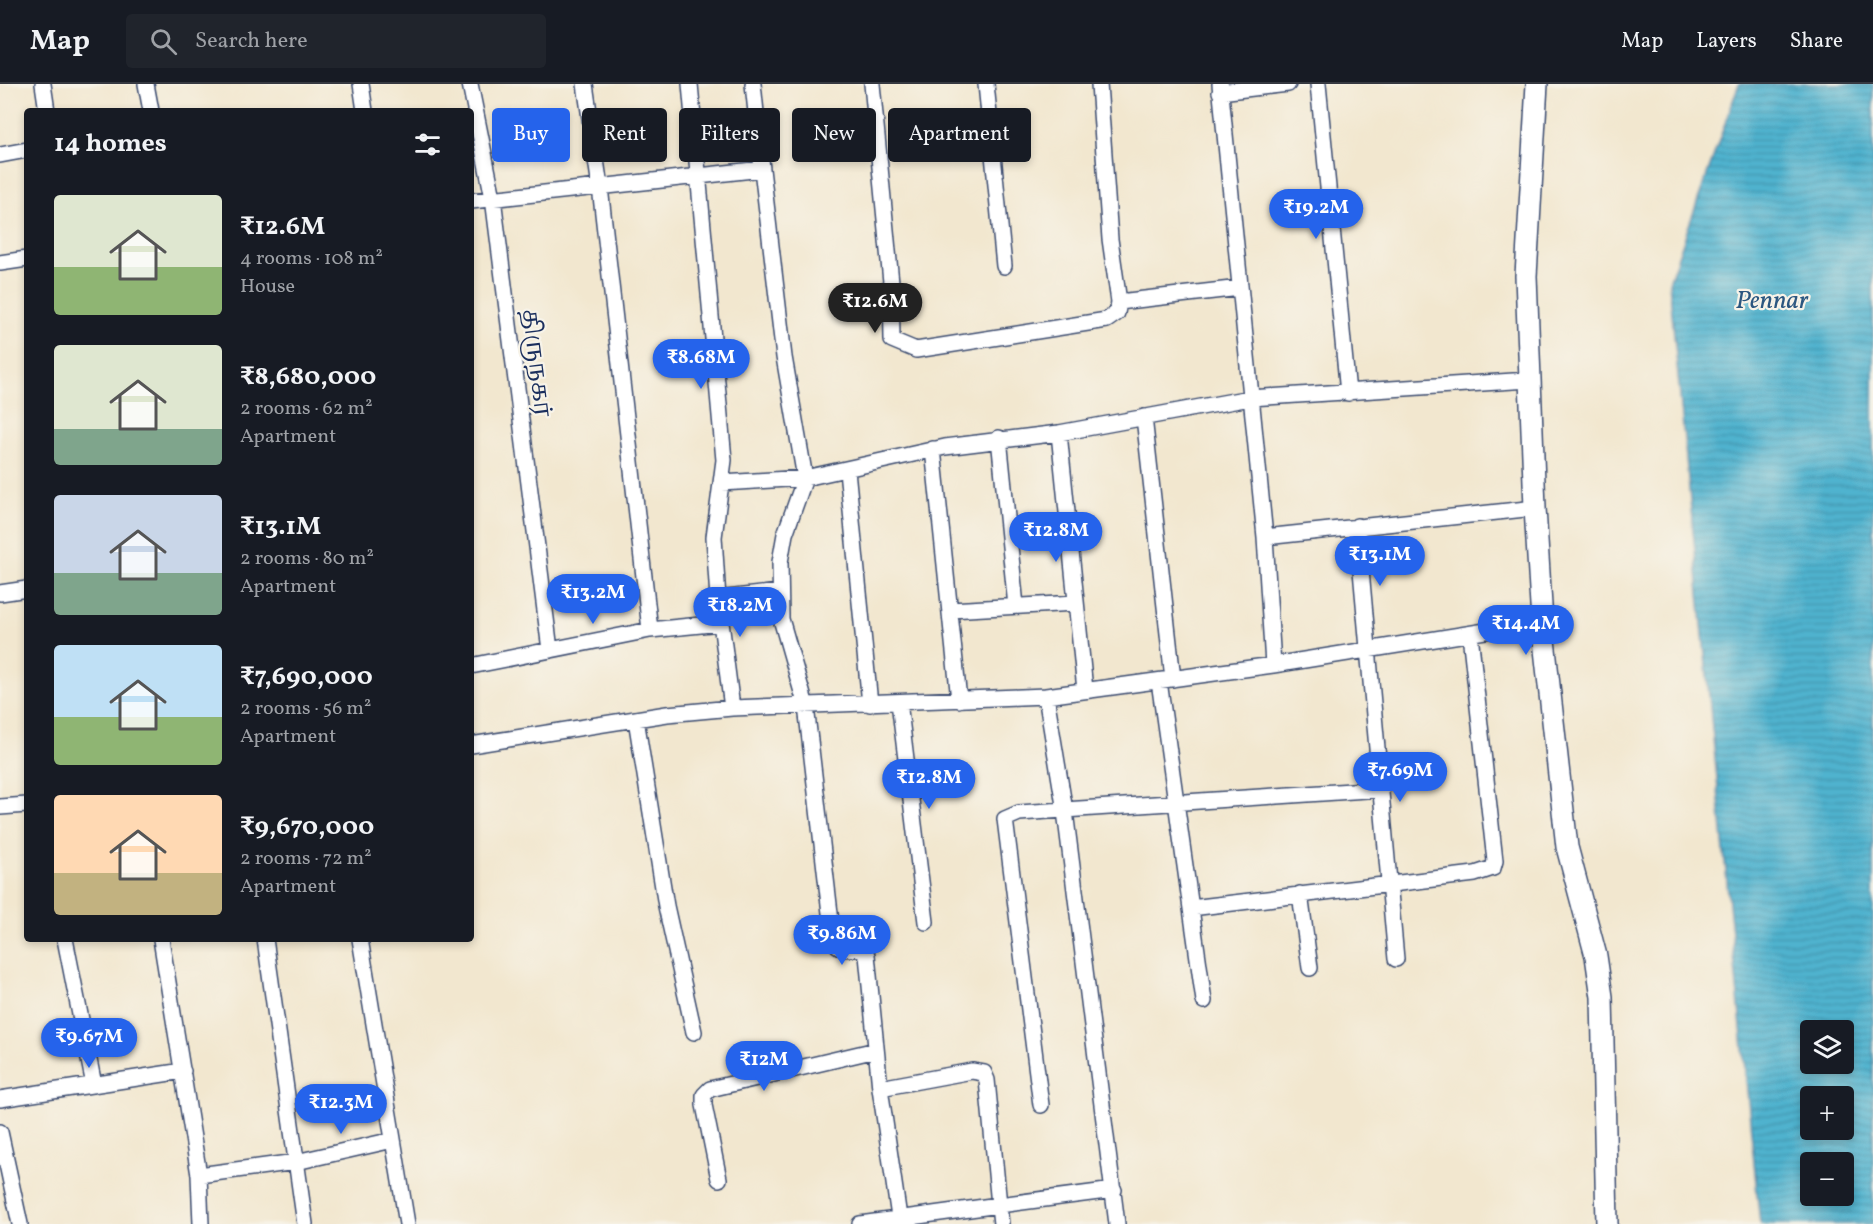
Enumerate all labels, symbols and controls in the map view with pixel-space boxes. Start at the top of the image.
search box [126,14,546,68]
text: Map [30,22,90,61]
icon: search [147,25,180,58]
text: Search here [195,26,308,57]
text: Map [1621,27,1663,56]
text: Layers [1696,27,1757,56]
text: Share [1790,27,1843,56]
chip: Buy [492,108,570,162]
chip: Rent [582,108,667,162]
chip: Filters [679,108,780,162]
chip: New [792,108,876,162]
chip: Apartment [888,108,1031,162]
text: 14 homes [54,126,167,162]
icon: filters [411,128,444,161]
pin: ₹19.2M [1267,189,1365,240]
text: ₹19.2M [1283,194,1349,222]
text: ₹12.6M [240,209,325,245]
icon: home [102,219,174,291]
text: 4 rooms · 108 m² [240,245,383,273]
text: House [240,273,295,301]
pin: ₹12.6M [826,283,924,334]
water label: Pennar [1735,283,1809,319]
text: ₹12.6M [842,288,908,316]
street label: திருநகர் [511,307,559,420]
pin: ₹8.68M [652,339,750,390]
text: ₹8.68M [667,344,735,372]
text: ₹8,680,000 [240,359,376,395]
icon: home [102,369,174,441]
text: 2 rooms · 62 m² [240,395,373,423]
text: Apartment [240,423,336,451]
text: ₹13.1M [240,509,321,545]
pin: ₹12.8M [1007,512,1105,563]
text: ₹12.8M [1023,517,1089,545]
icon: home [102,519,174,591]
pin: ₹13.1M [1331,536,1429,587]
text: ₹13.1M [1349,541,1411,569]
text: 2 rooms · 80 m² [240,545,374,573]
text: Apartment [240,573,336,601]
pin: ₹13.2M [544,574,642,625]
text: ₹13.2M [561,579,625,607]
pin: ₹18.2M [691,587,789,638]
text: ₹18.2M [707,592,773,620]
pin: ₹14.4M [1477,605,1575,656]
text: ₹14.4M [1492,610,1560,638]
text: ₹7,690,000 [240,659,373,695]
icon: home [102,669,174,741]
text: 2 rooms · 56 m² [240,695,371,723]
text: Apartment [240,723,336,751]
pin: ₹7.69M [1351,752,1449,803]
text: ₹7.69M [1367,757,1433,785]
pin: ₹12.8M [880,759,978,810]
text: ₹12.8M [896,764,962,792]
text: ₹9,670,000 [240,809,374,845]
icon: home [102,819,174,891]
text: 2 rooms · 72 m² [240,845,372,873]
text: Apartment [240,873,336,901]
pin: ₹9.86M [793,915,891,966]
text: ₹9.86M [807,920,877,948]
pin: ₹9.67M [40,1018,138,1069]
map controls [1800,1020,1854,1206]
button: layers [1800,1020,1854,1074]
text: ₹9.67M [55,1023,123,1051]
pin: ₹12M [728,1041,800,1092]
text: ₹12M [740,1046,788,1074]
pin: ₹12.3M [292,1084,390,1135]
button: + [1800,1086,1854,1140]
text: ₹12.3M [309,1089,373,1117]
button: − [1800,1152,1854,1206]

